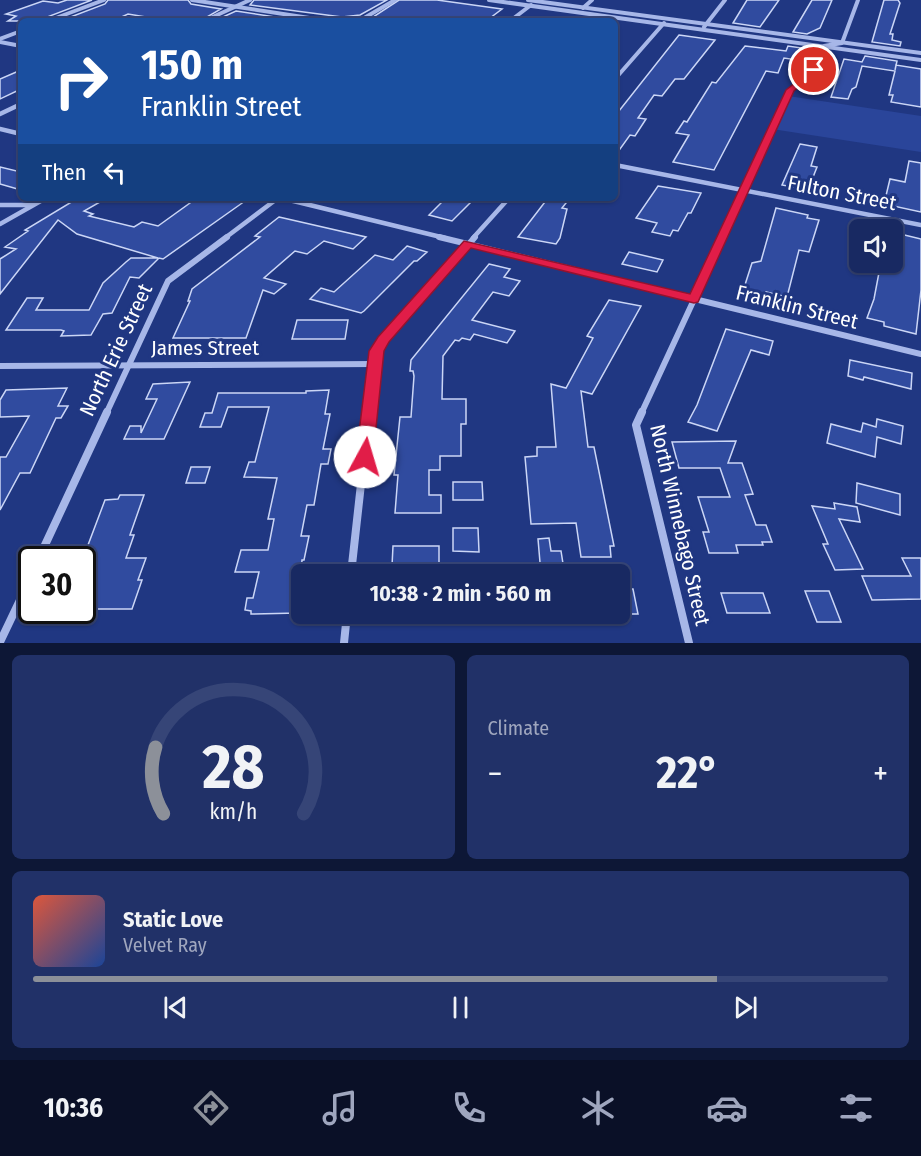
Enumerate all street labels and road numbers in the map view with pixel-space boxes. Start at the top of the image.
street label: Fulton Street [785,170,899,216]
street label: North Erie Street [74,279,158,420]
street label: Franklin Street [733,279,861,335]
street label: James Street [151,335,259,361]
street label: North Winnebago Street [644,422,716,628]

